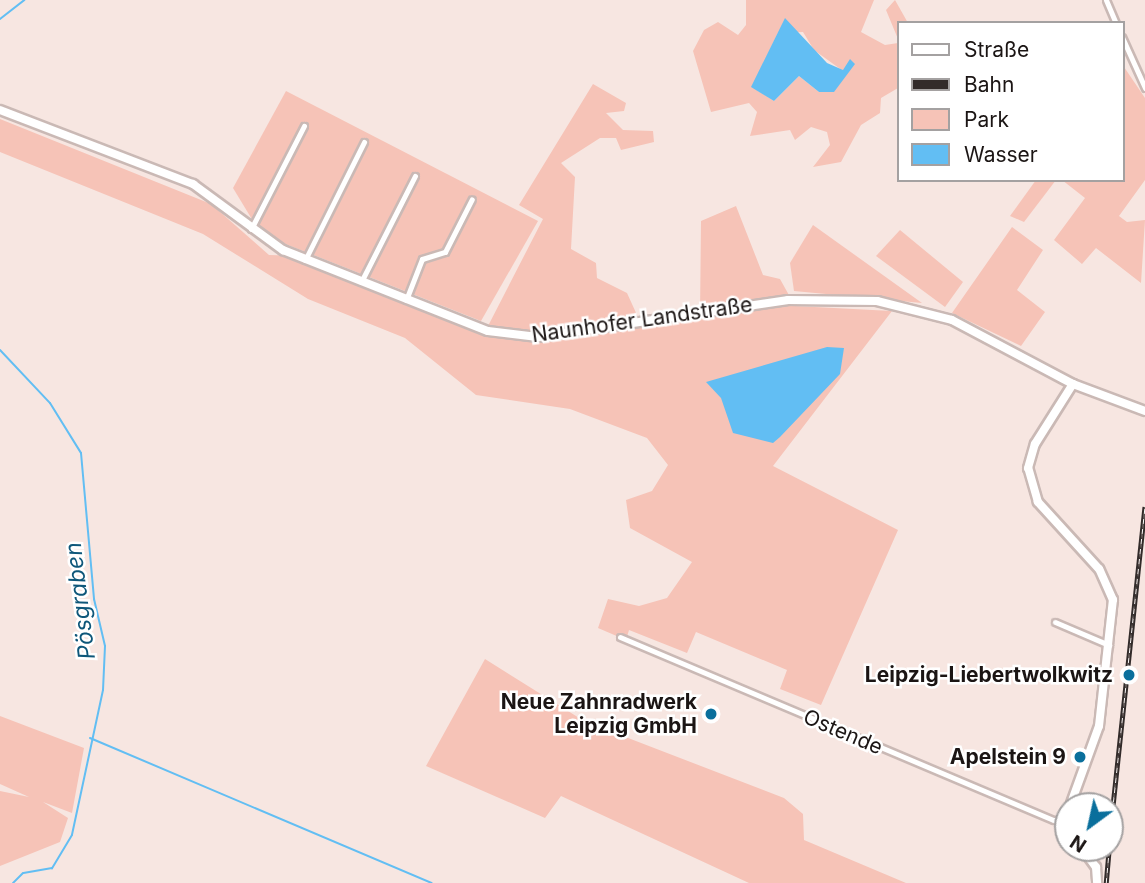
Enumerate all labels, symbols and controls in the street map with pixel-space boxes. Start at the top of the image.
legend [897,21,1124,182]
text: Straße [964,37,1029,62]
text: Bahn [964,72,1014,97]
text: Park [964,107,1009,132]
text: Wasser [964,142,1038,167]
street label: Naunhofer Landstraße [530,292,754,348]
water label: Pösgraben [59,541,101,661]
place label: Leipzig-Liebertwolkwitz [865,662,1113,688]
marker: Leipzig-Liebertwolkwitz [1119,665,1139,685]
place label: Neue Zahnradwerk Leipzig GmbH [501,689,697,739]
street label: Ostende [800,704,886,760]
marker: Neue Zahnradwerk Leipzig GmbH [703,706,719,722]
place label: Apelstein 9 [950,744,1066,770]
marker: Apelstein 9 [1072,749,1088,765]
north arrow [1054,792,1124,862]
text: N [1066,830,1091,857]

